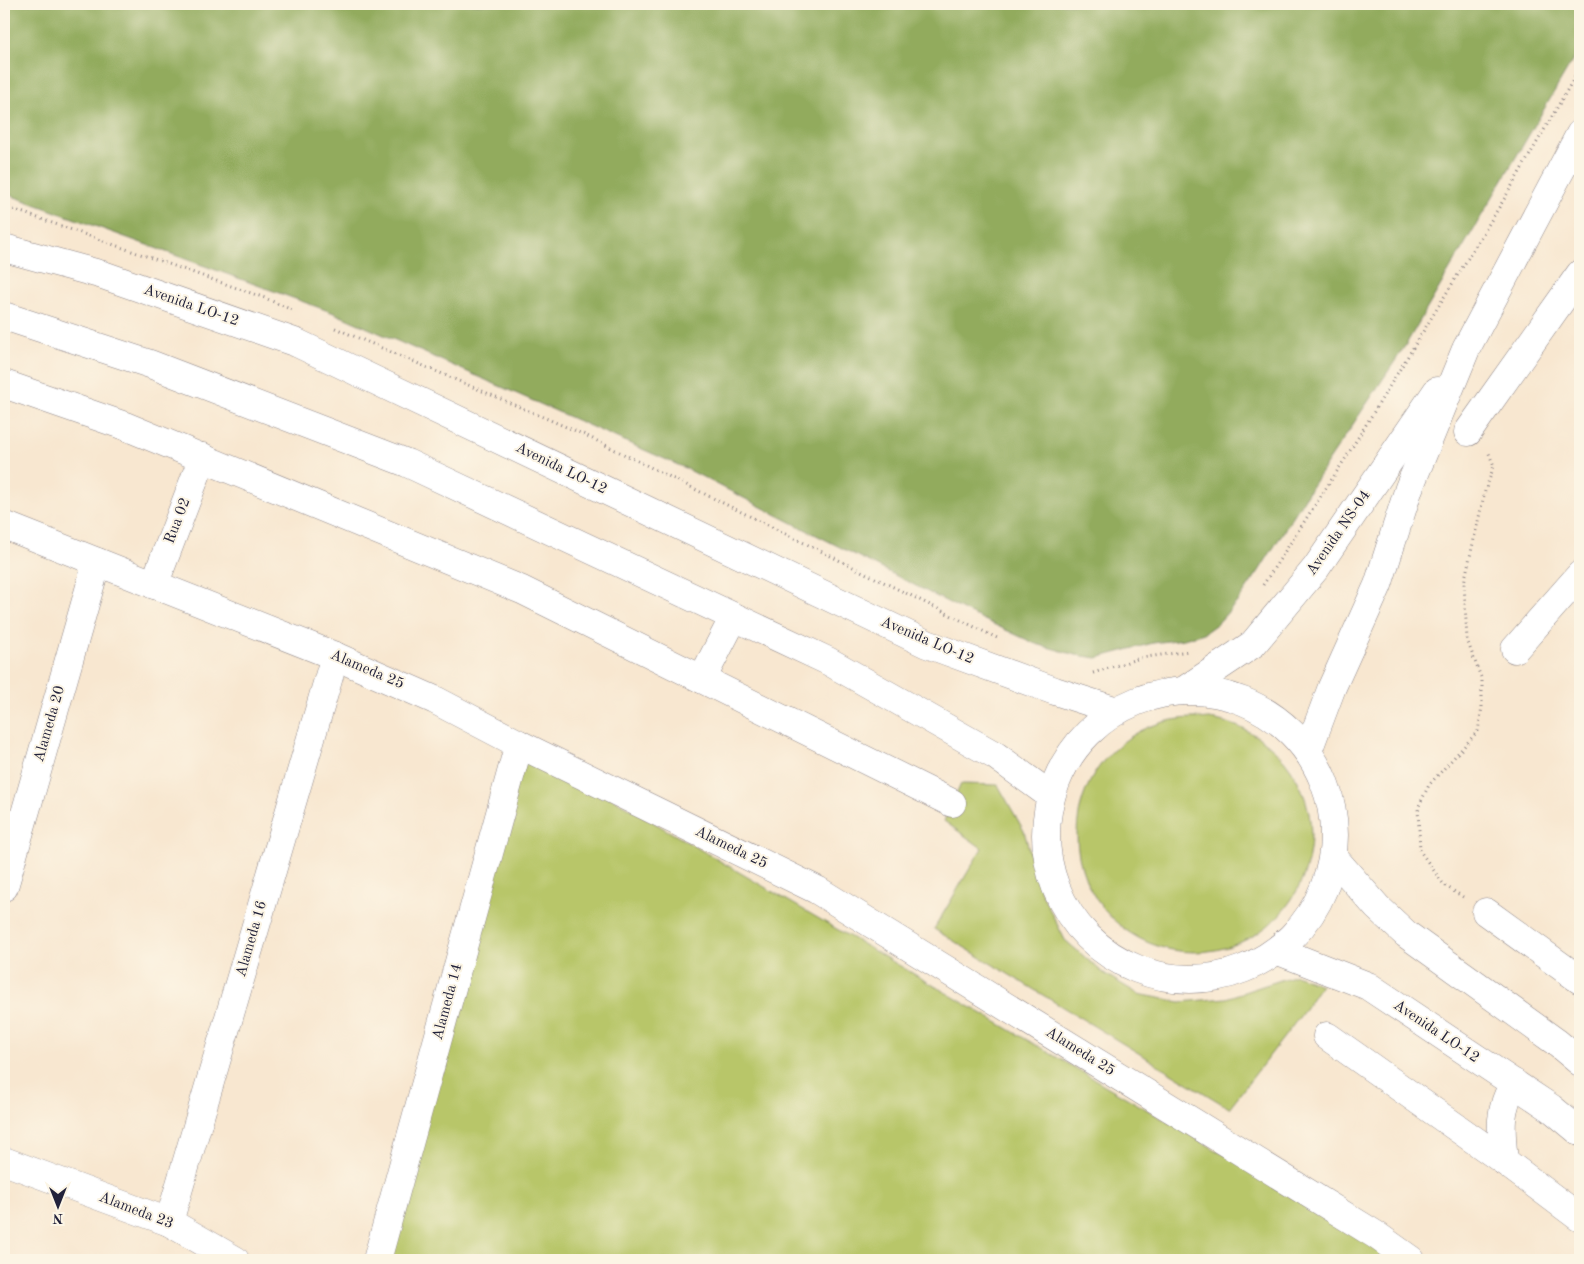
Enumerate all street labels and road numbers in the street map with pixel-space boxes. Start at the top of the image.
street label: Avenida LO-12 [141,283,241,329]
street label: Avenida LO-12 [513,440,609,498]
street label: Avenida NS-04 [1304,488,1374,578]
street label: Rua 02 [162,496,194,546]
street label: Avenida LO-12 [878,615,976,667]
street label: Alameda 25 [328,648,406,692]
street label: Alameda 20 [32,684,68,764]
street label: Alameda 25 [692,824,770,872]
street label: Alameda 16 [234,899,270,979]
street label: Alameda 14 [431,962,465,1042]
street label: Avenida LO-12 [1390,998,1482,1066]
street label: Alameda 25 [1043,1025,1117,1079]
street label: Alameda 23 [97,1190,175,1232]

